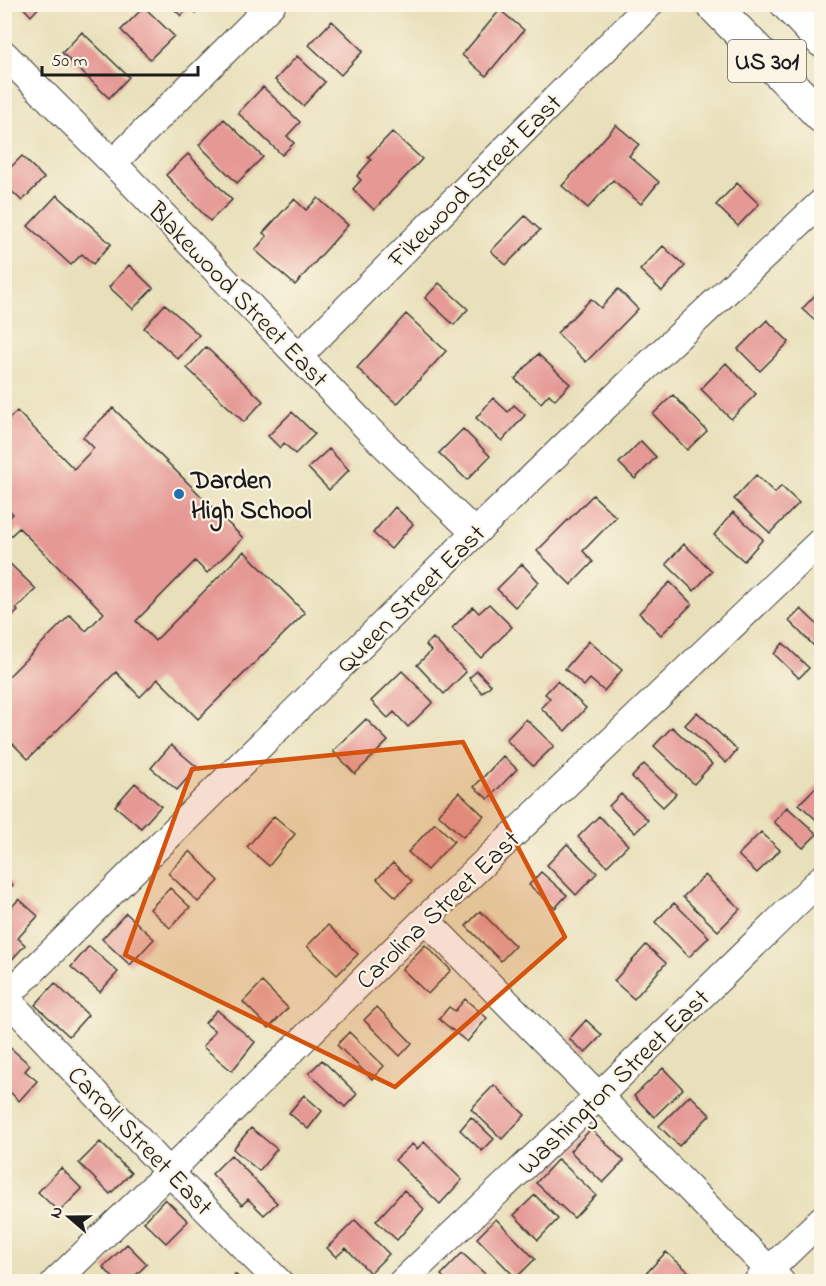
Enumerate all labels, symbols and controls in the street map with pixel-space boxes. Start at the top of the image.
scale bar [42,39,198,77]
road number: US 301 [728,40,806,82]
text: 50 m [51,49,88,75]
street label: Fikewood Street East [379,86,572,279]
street label: Blakewood Street East [137,194,336,398]
place label: Darden High School [190,463,312,532]
marker: Darden High School [172,487,186,501]
street label: Queen Street East [329,517,496,684]
street label: Carolina Street East [348,823,530,1000]
street label: Washington Street East [510,981,720,1185]
street label: Carroll Street East [57,1058,221,1226]
north arrow [39,1187,99,1247]
text: N [44,1203,70,1222]

